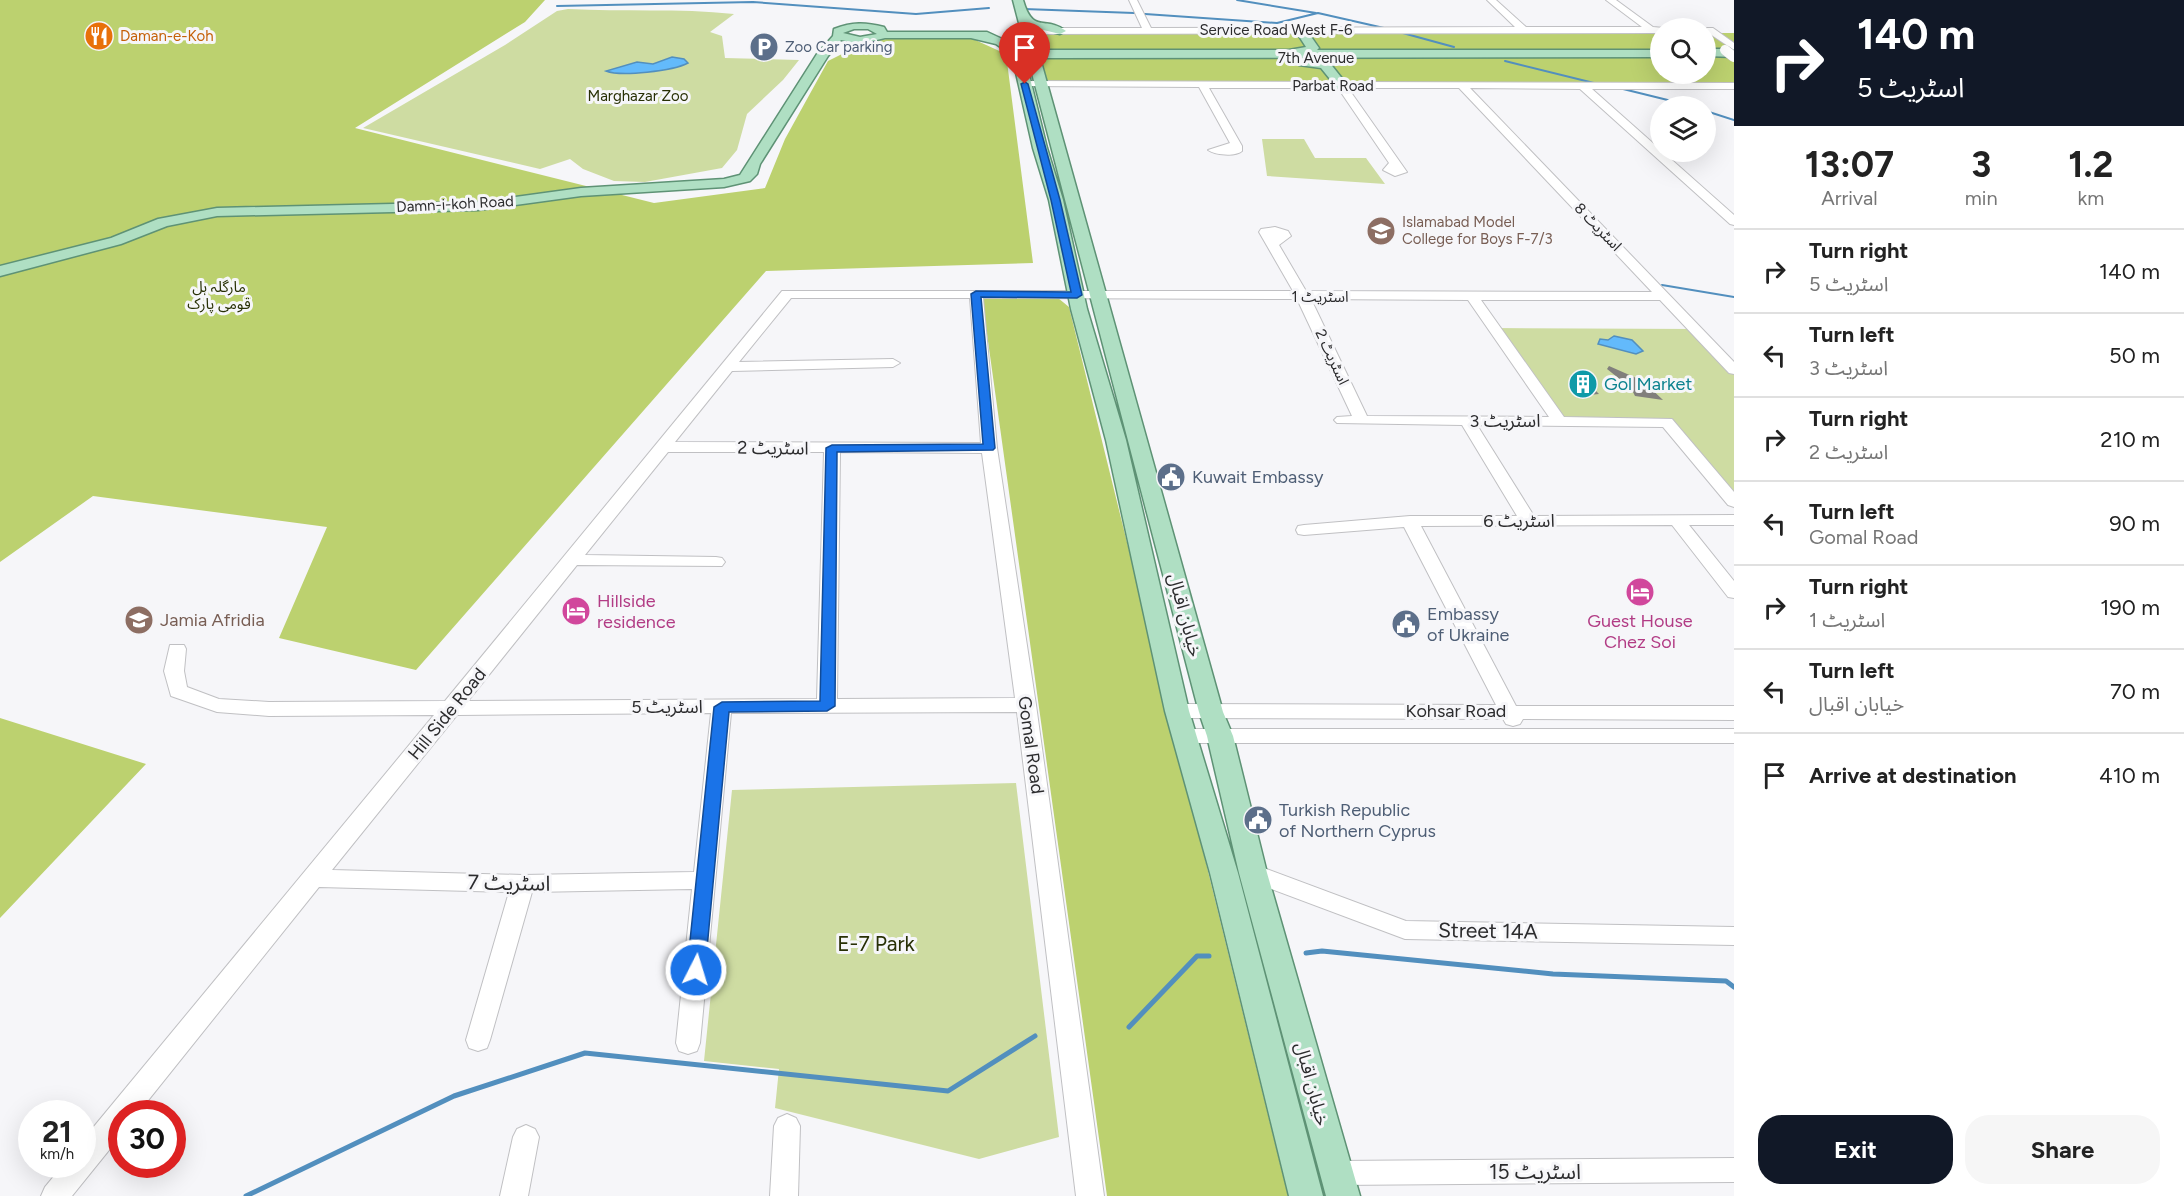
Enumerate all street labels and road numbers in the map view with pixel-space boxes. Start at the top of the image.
street label: Service Road West F-6 [1199,21,1353,39]
street label: 7th Avenue [1278,49,1354,67]
street label: Parbat Road [1292,77,1374,95]
street label: Damn-i-koh Road [396,192,514,216]
street label: اسٹریٹ 8 [1571,199,1625,255]
street label: اسٹریٹ 1 [1291,288,1349,306]
street label: اسٹریٹ 2 [1311,326,1353,388]
street label: اسٹریٹ 3 [1470,410,1541,432]
street label: اسٹریٹ 2 [737,436,809,460]
street label: اسٹریٹ 6 [1483,510,1555,532]
street label: خیابان اقبال [1163,571,1207,659]
street label: Hill Side Road [403,664,491,764]
street label: Gomal Road [1013,695,1049,795]
street label: اسٹریٹ 5 [631,696,703,718]
street label: Kohsar Road [1406,700,1506,722]
street label: اسٹریٹ 7 [467,869,551,896]
street label: Street 14A [1438,917,1538,944]
street label: خیابان اقبال [1290,1040,1334,1128]
street label: اسٹریٹ 15 [1489,1159,1581,1184]

